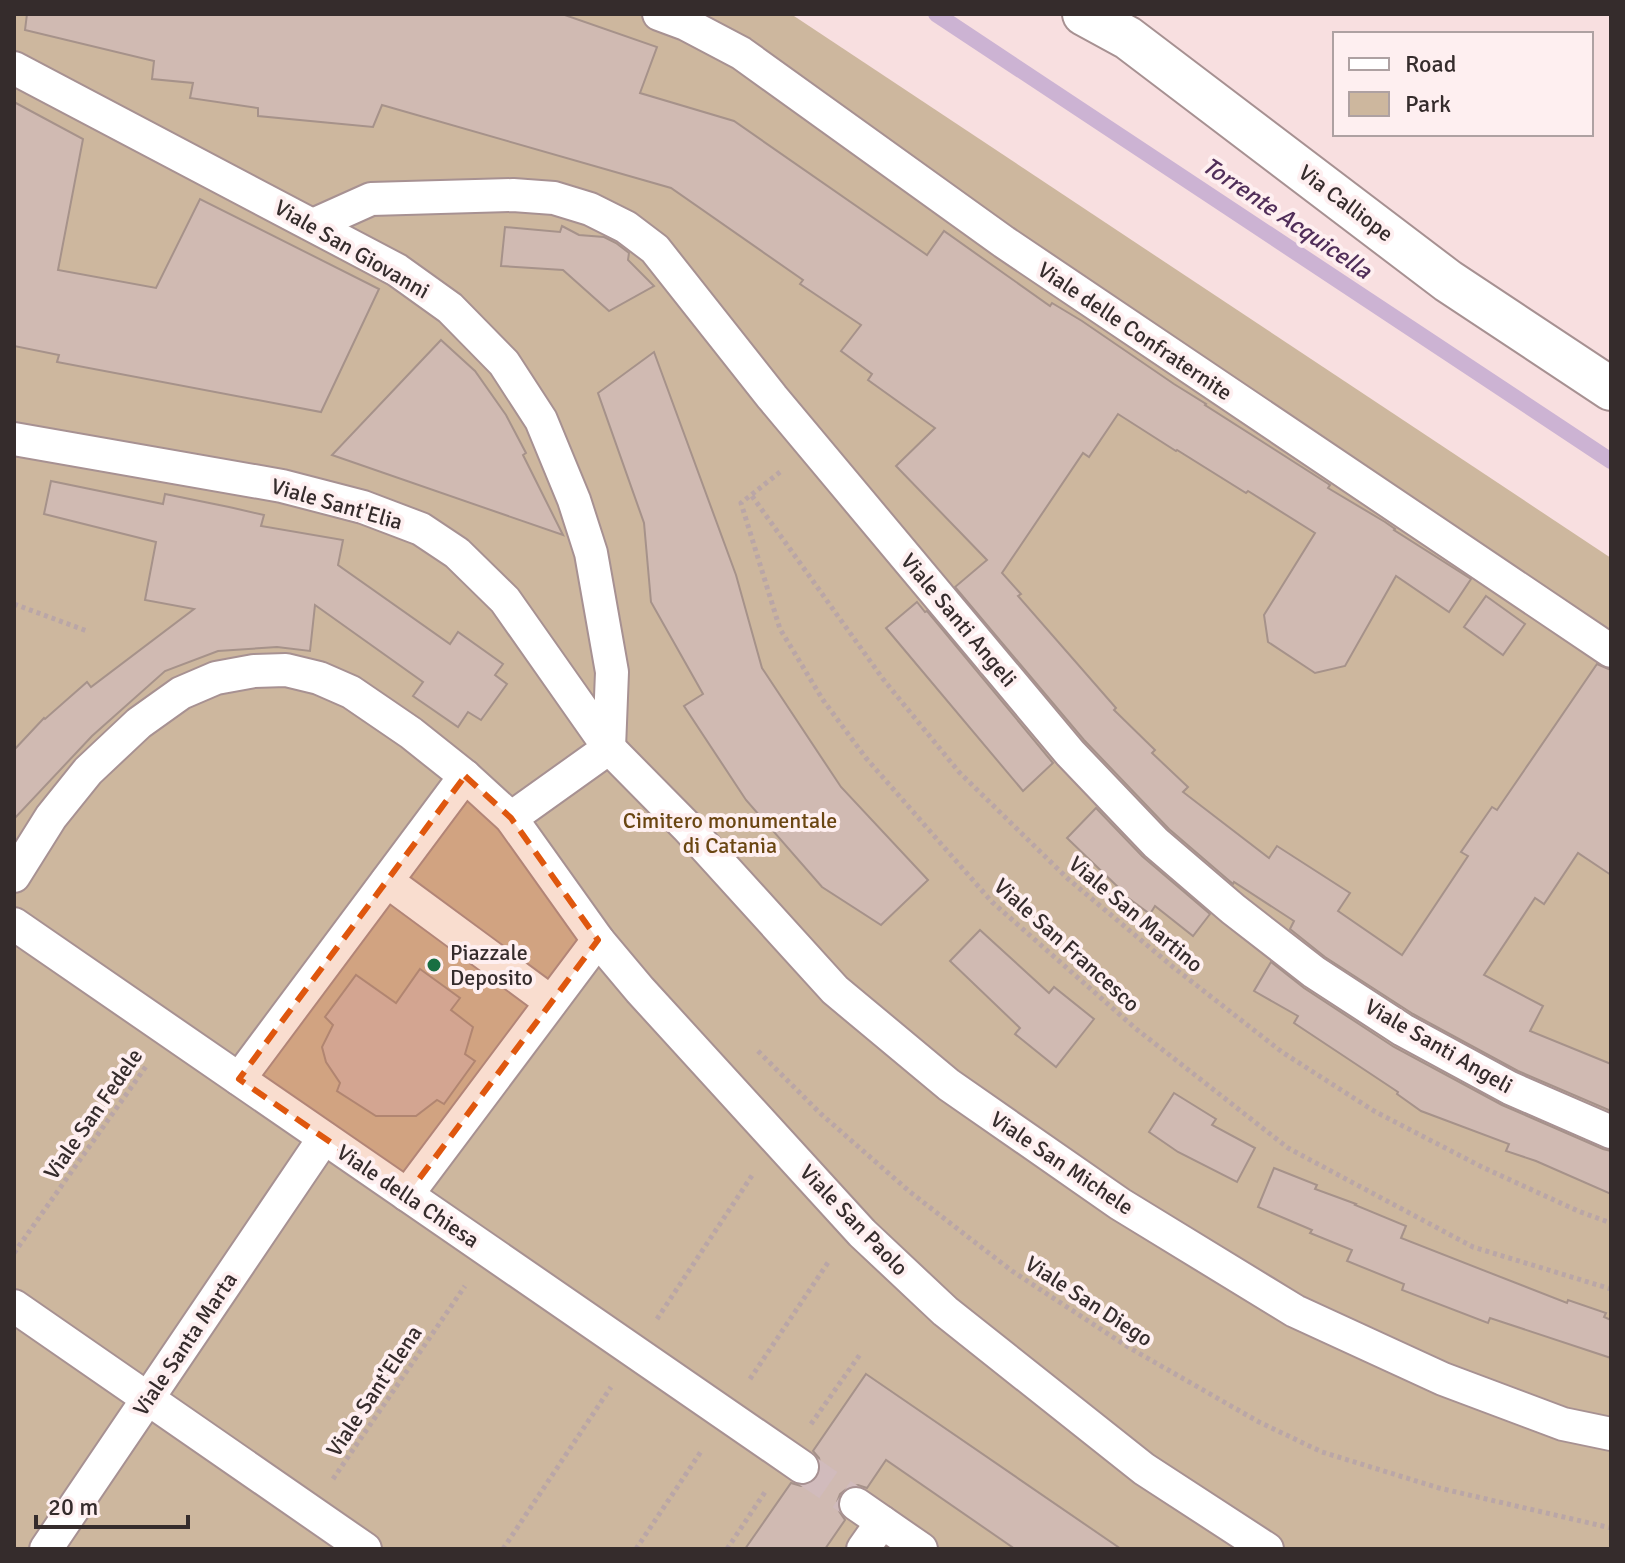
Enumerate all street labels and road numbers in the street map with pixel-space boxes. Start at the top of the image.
street label: Via Calliope [1293,159,1399,247]
street label: Viale San Giovanni [270,194,434,304]
street label: Viale delle Confraternite [1033,256,1237,406]
street label: Viale Sant'Elia [268,472,406,536]
street label: Viale Santi Angeli [895,548,1023,692]
street label: Viale San Martino [1063,850,1209,978]
street label: Viale San Francesco [989,873,1145,1017]
street label: Viale Santi Angeli [1360,993,1518,1099]
street label: Viale San Fedele [38,1043,148,1185]
street label: Viale San Michele [985,1105,1139,1221]
street label: Viale della Chiesa [332,1138,484,1254]
street label: Viale San Paolo [794,1159,914,1281]
street label: Viale San Diego [1020,1250,1158,1352]
street label: Viale Santa Marta [127,1267,243,1421]
street label: Viale Sant'Elena [320,1320,428,1462]

